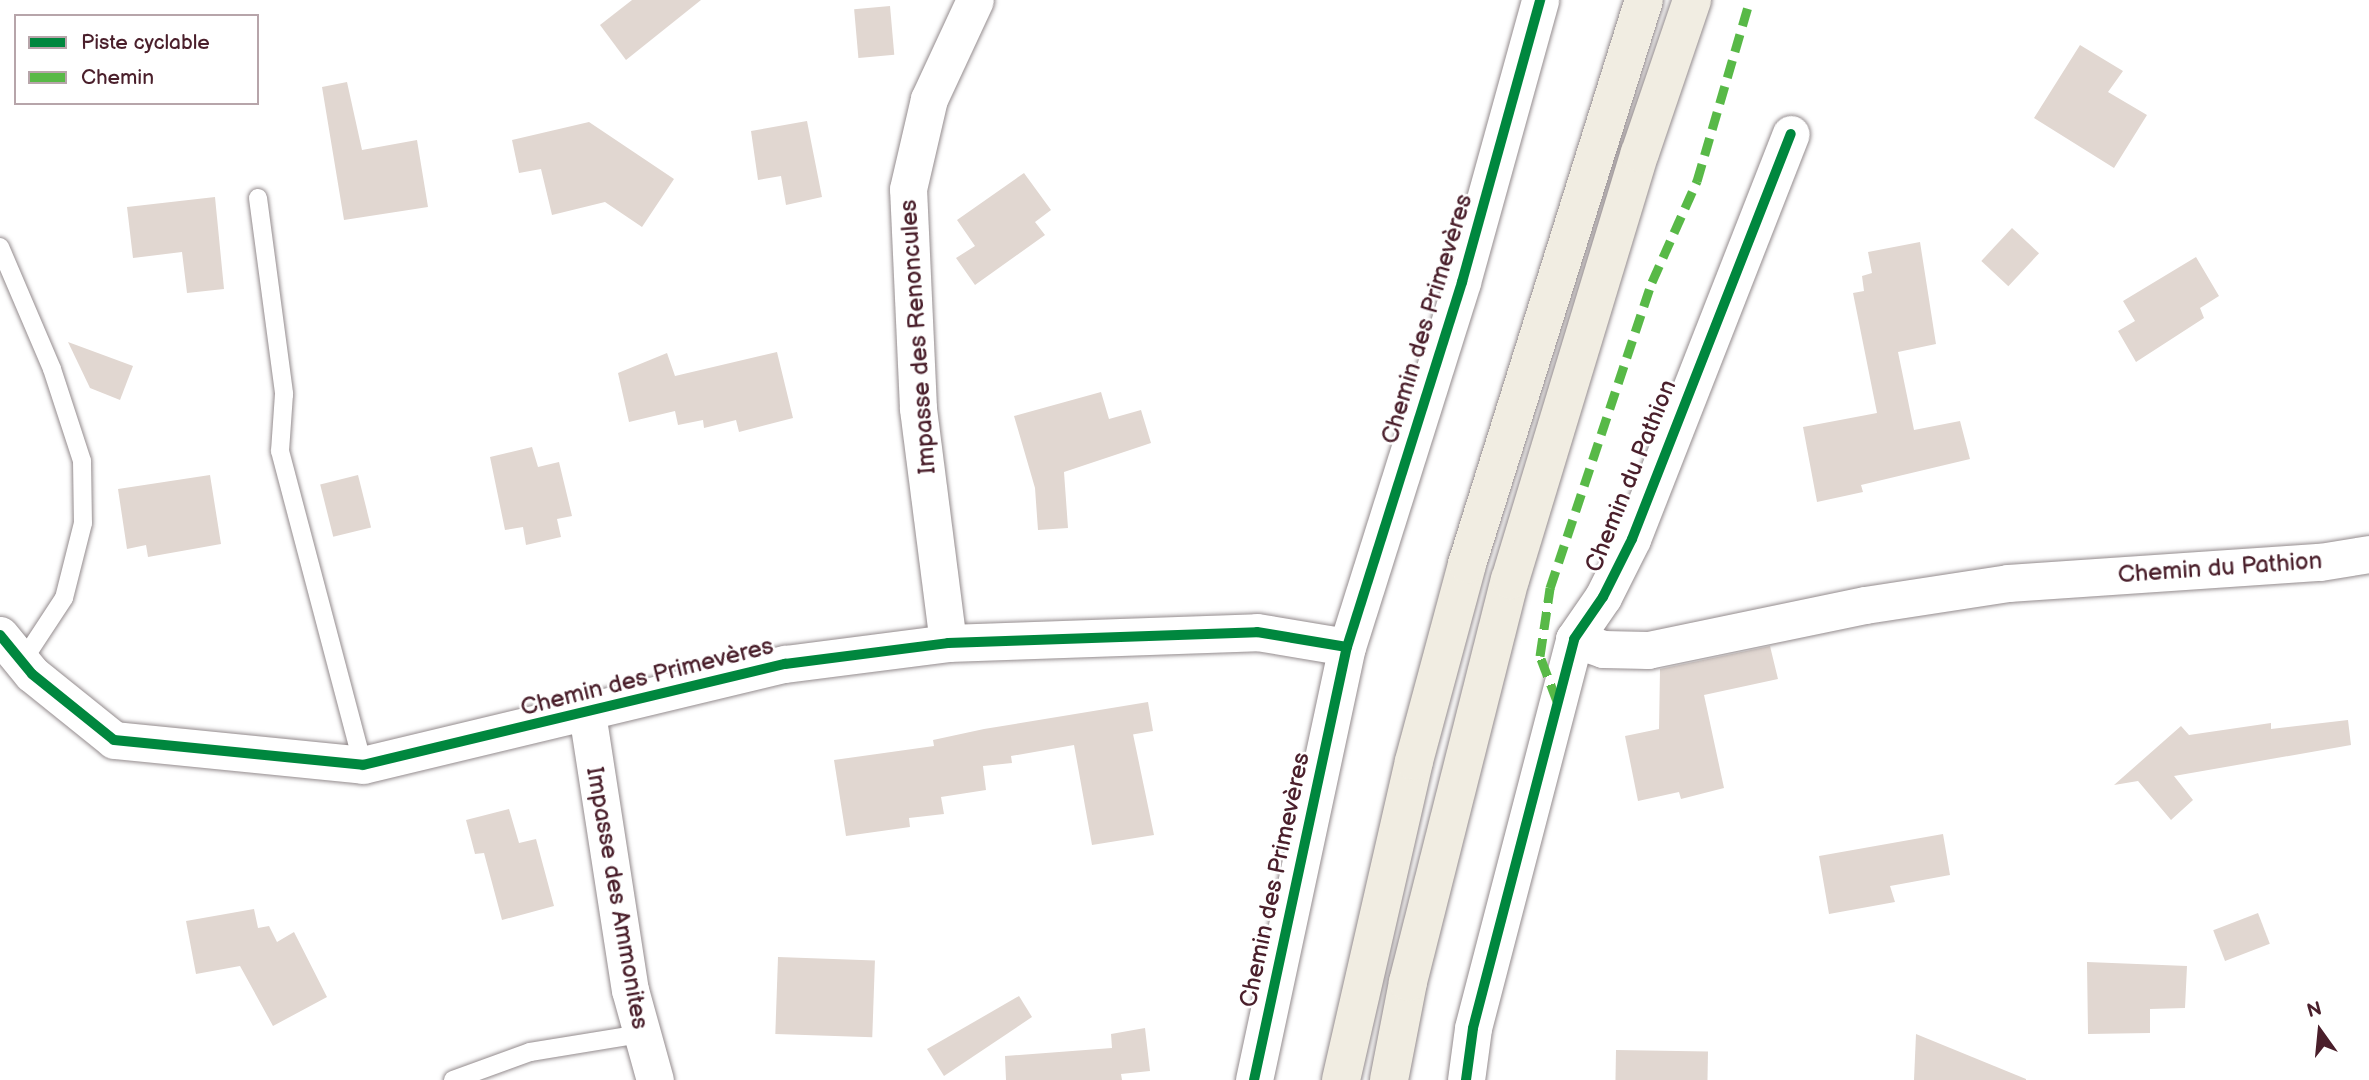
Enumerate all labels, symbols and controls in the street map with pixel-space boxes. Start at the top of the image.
legend [14,14,259,105]
text: Piste cyclable [81,30,210,55]
text: Chemin [81,65,154,90]
street label: Chemin des Primevères [1375,191,1479,447]
street label: Impasse des Renoncules [894,199,942,475]
street label: Chemin du Pathion [1579,376,1683,576]
street label: Chemin du Pathion [2117,546,2323,590]
street label: Chemin des Primevères [518,632,776,722]
street label: Chemin des Primevères [1234,750,1316,1010]
street label: Impasse des Ammonites [580,765,654,1031]
north arrow [2285,996,2355,1066]
text: N [2305,997,2324,1023]

